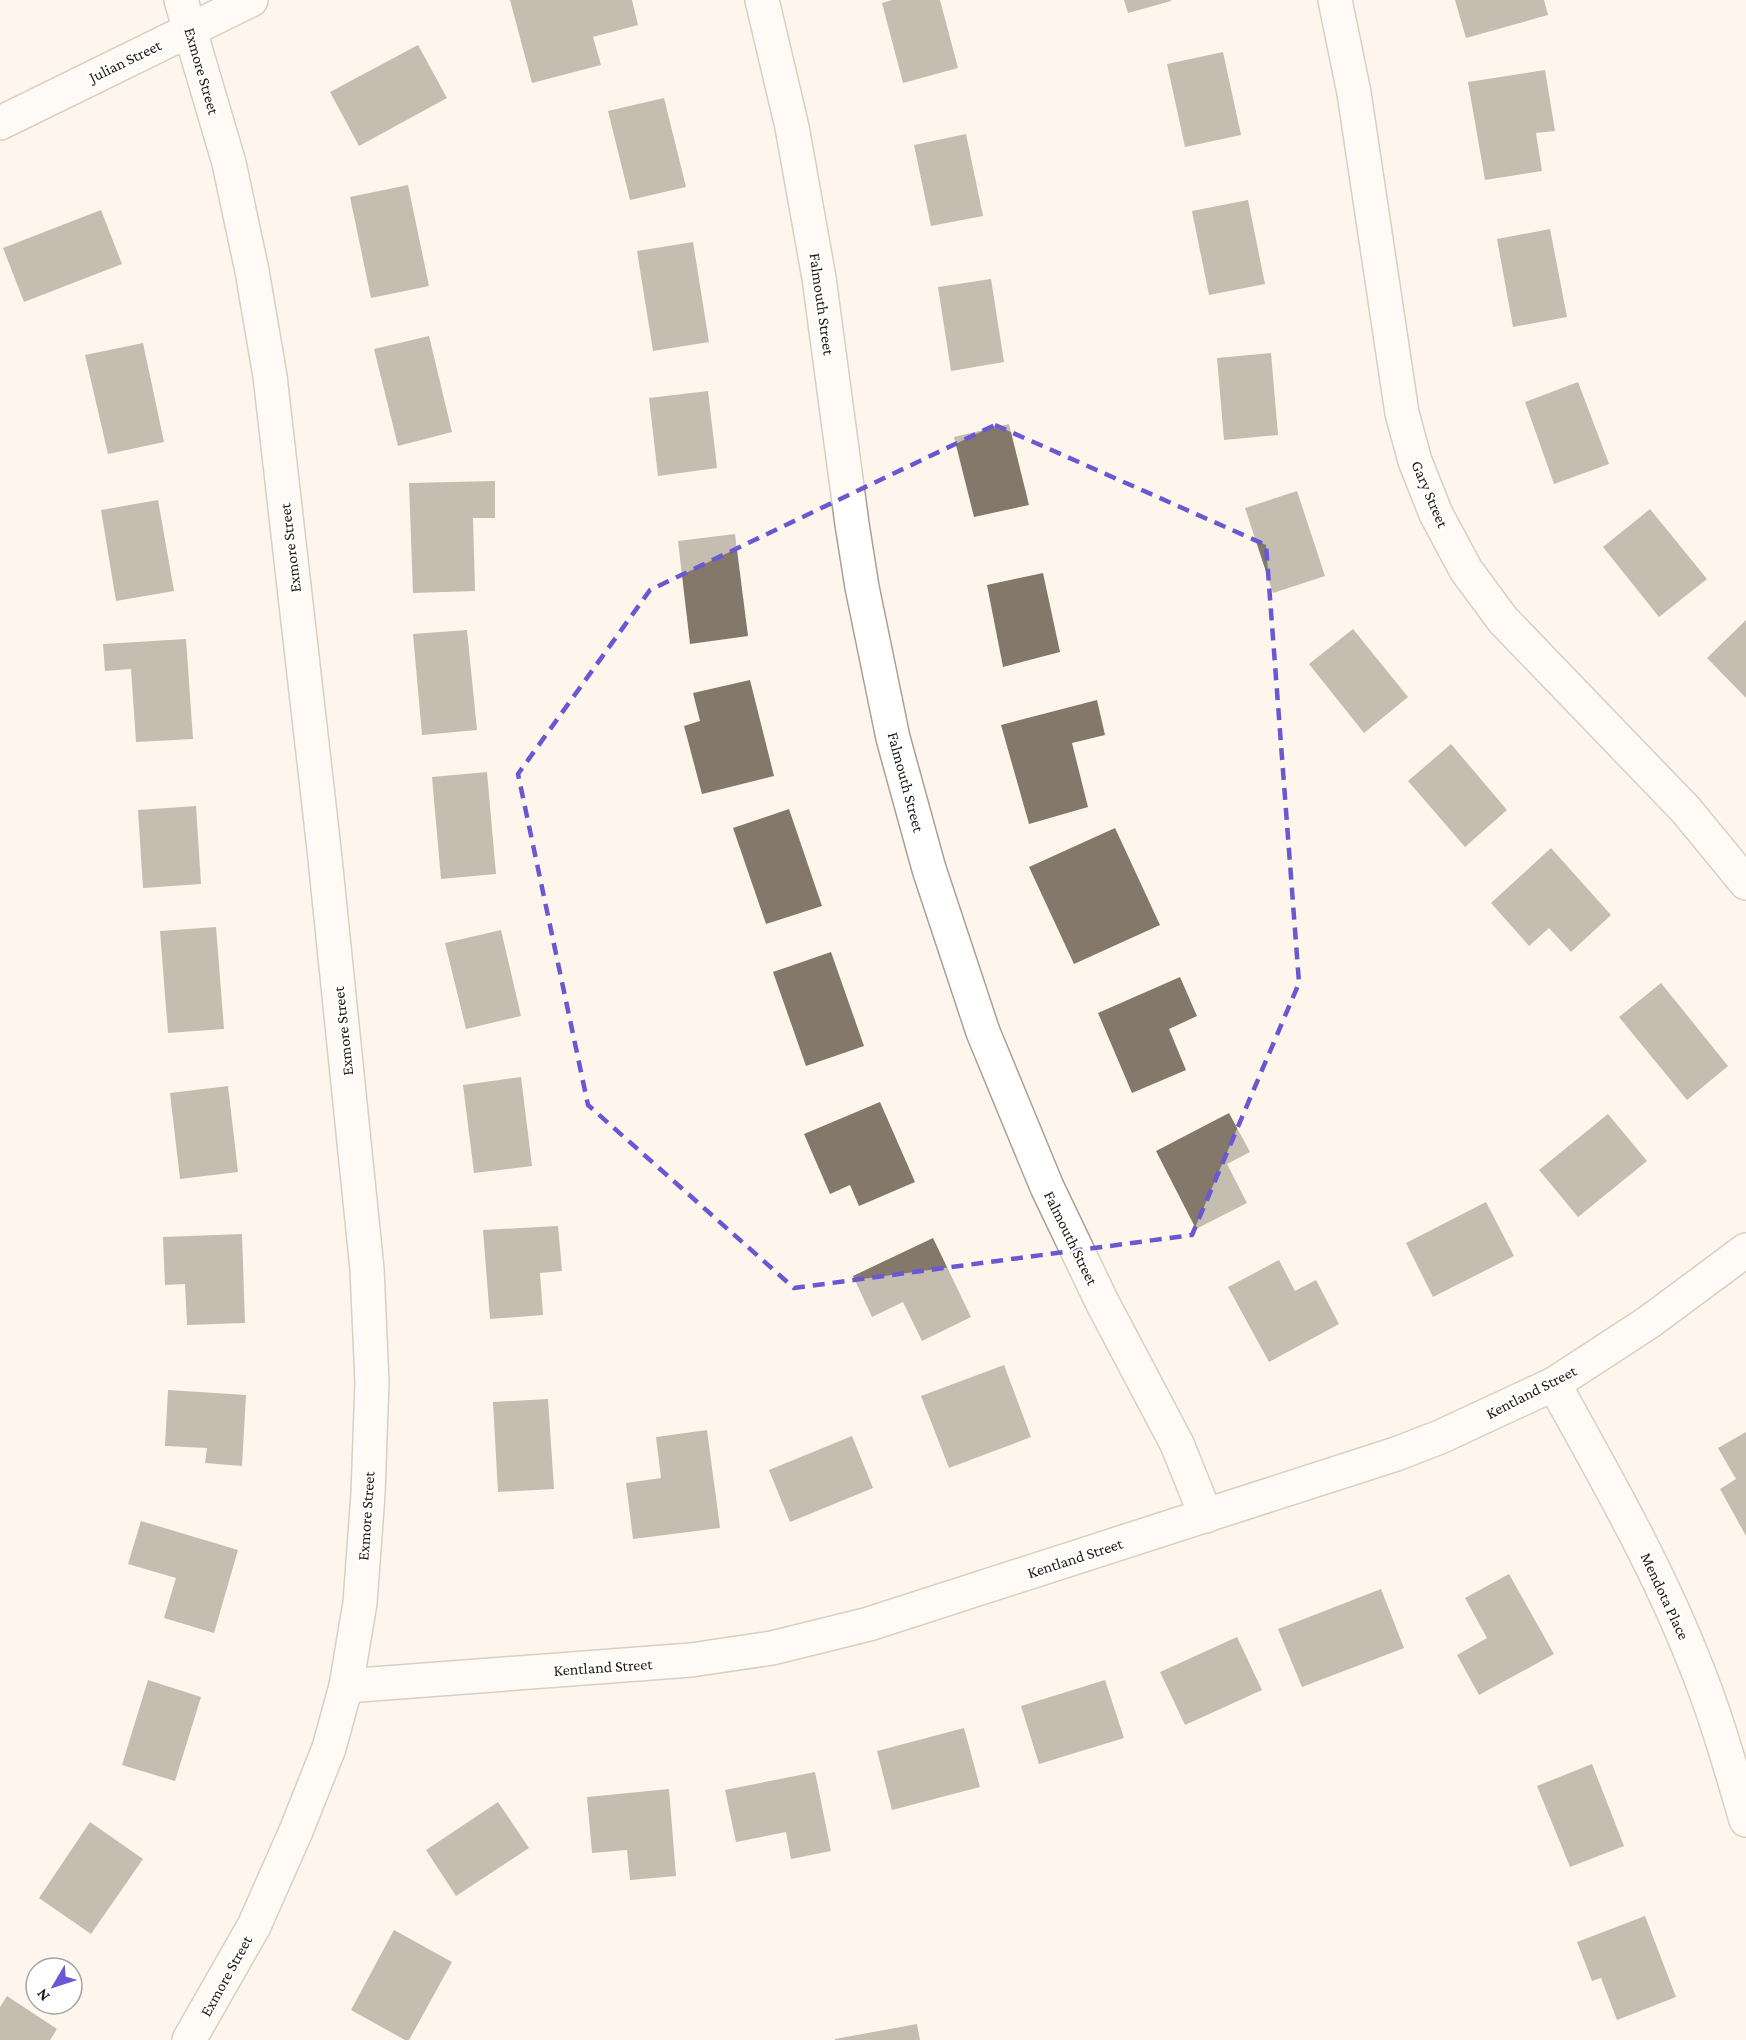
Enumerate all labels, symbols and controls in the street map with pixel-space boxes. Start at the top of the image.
street label: Exmore Street [181,26,223,117]
street label: Julian Street [84,36,165,88]
street label: Falmouth Street [806,252,838,357]
street label: Gary Street [1407,458,1452,531]
street label: Exmore Street [276,502,304,593]
street label: Falmouth Street [884,730,928,835]
street label: Exmore Street [330,985,356,1076]
street label: Falmouth Street [1041,1188,1101,1289]
street label: Kentland Street [1483,1362,1580,1422]
street label: Exmore Street [354,1470,378,1561]
street label: Kentland Street [1025,1534,1125,1581]
street label: Mendota Place [1637,1550,1693,1642]
street label: Kentland Street [553,1655,654,1679]
street label: Exmore Street [197,1932,255,2019]
north arrow [24,1956,84,2016]
text: N [33,1985,53,2005]

